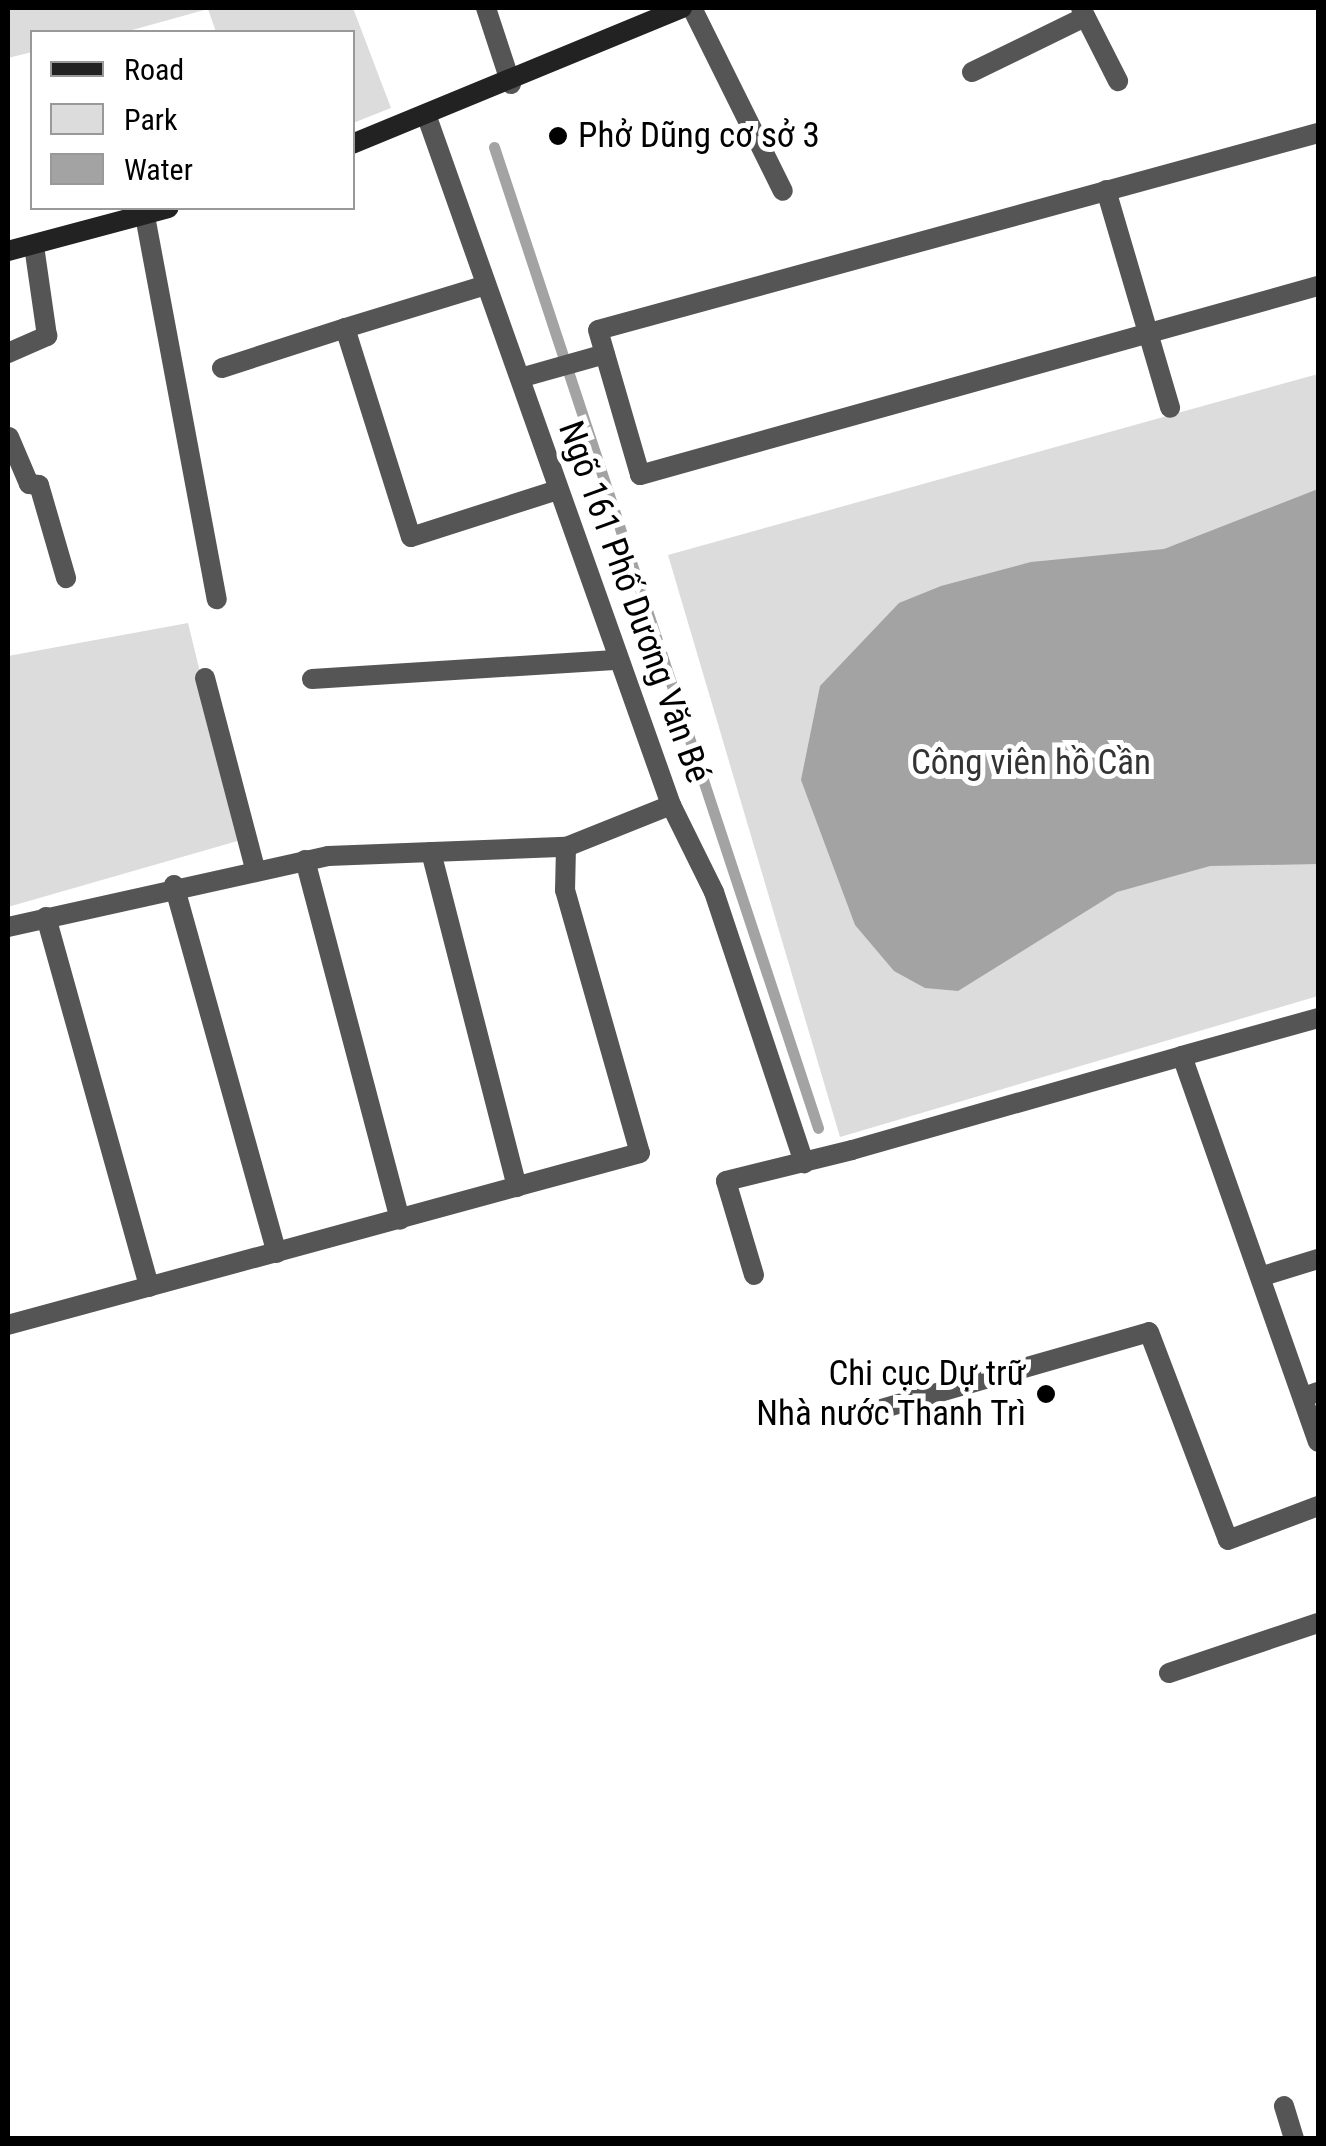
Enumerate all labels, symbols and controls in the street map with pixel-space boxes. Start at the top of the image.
legend [30,30,355,210]
text: Road [124,52,184,87]
text: Park [124,102,178,137]
place label: Phở Dũng cơ sở 3 [578,115,820,157]
marker: Phở Dũng cơ sở 3 [547,125,569,147]
text: Water [124,152,193,187]
street label: Ngõ 161 Phố Dương Văn Bé [549,416,719,788]
park label: Công viên hồ Cần [911,742,1151,784]
place label: Chi cục Dự trữ Nhà nước Thanh Trì [755,1353,1026,1435]
marker: Chi cục Dự trữ Nhà nước Thanh Trì [1035,1383,1057,1405]

